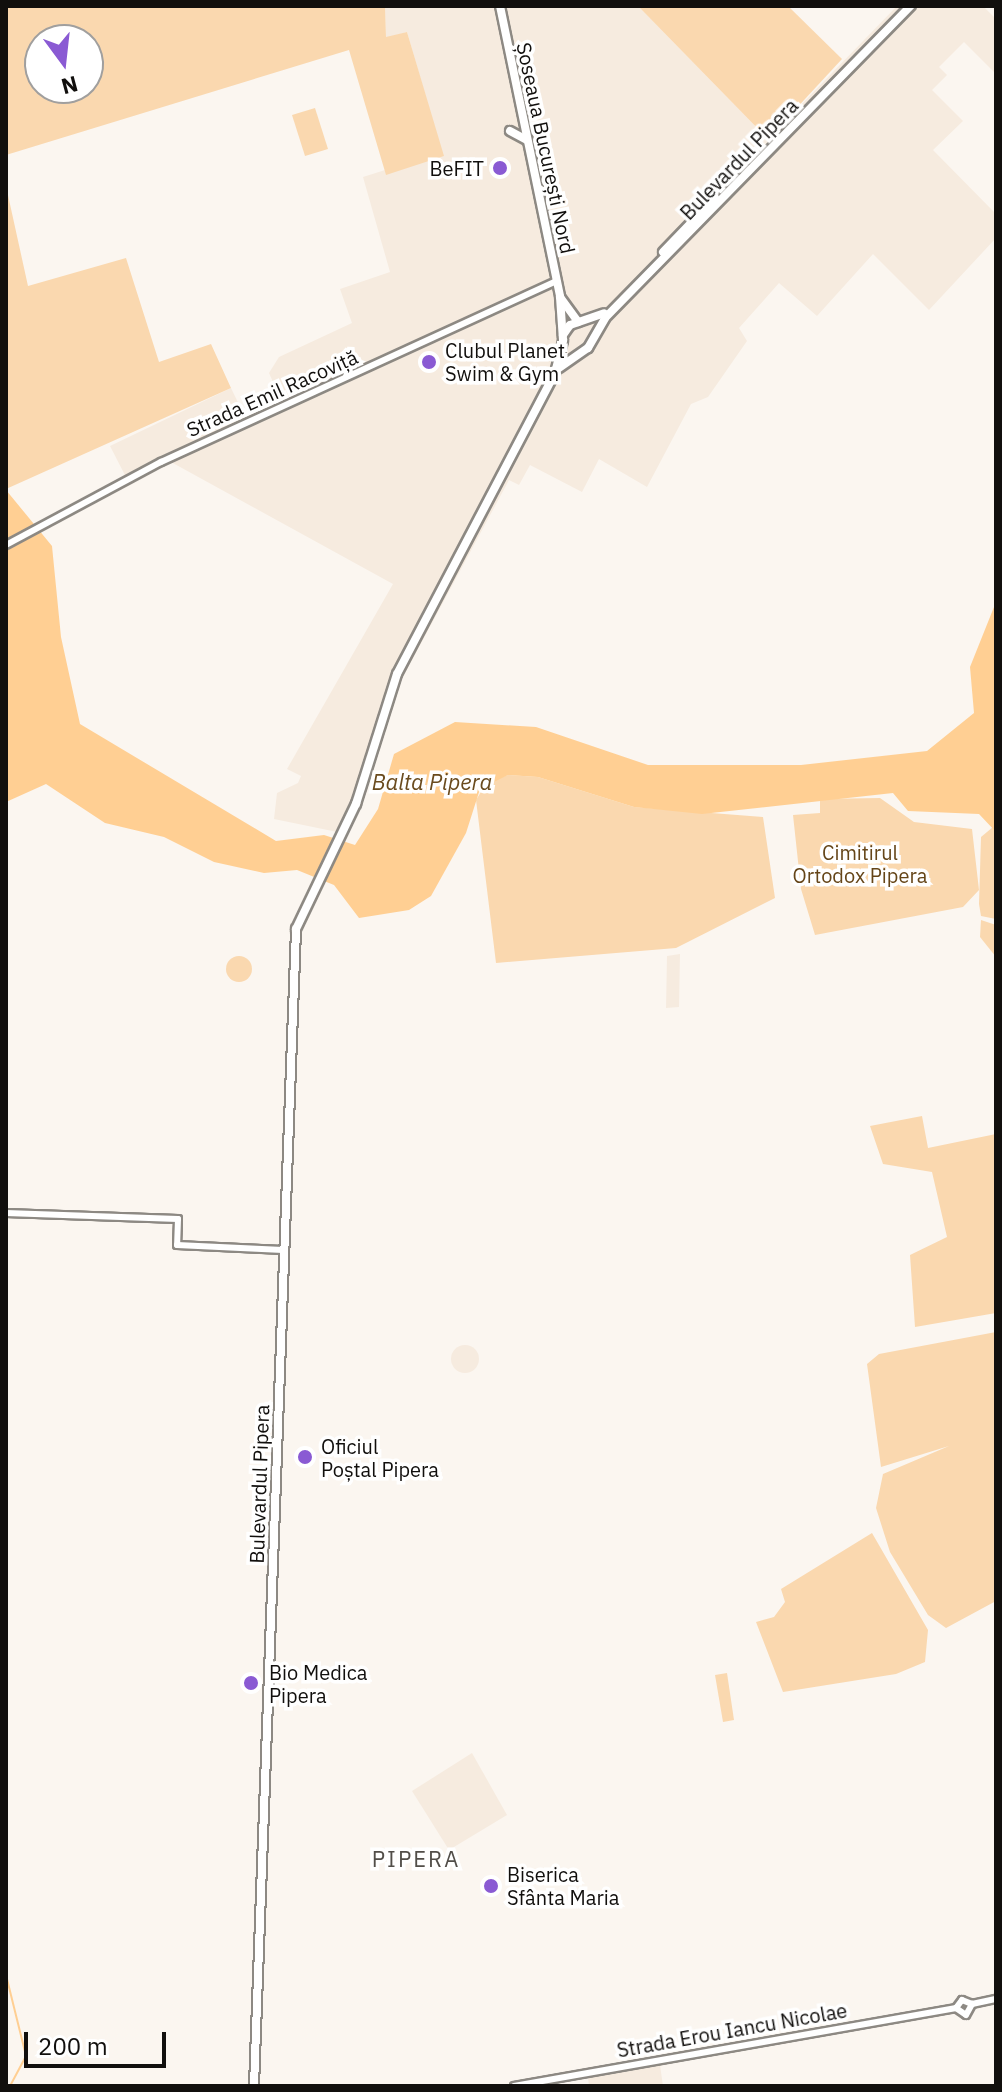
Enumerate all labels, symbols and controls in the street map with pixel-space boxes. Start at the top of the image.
north arrow [24,24,104,104]
street label: Șoseaua București Nord [512,40,580,256]
text: N [58,70,81,102]
street label: Bulevardul Pipera [675,93,803,225]
place label: BeFIT [429,156,484,180]
marker: BeFIT [491,159,509,177]
place label: Clubul Planet Swim & Gym [445,338,565,385]
street label: Strada Emil Racoviță [183,344,361,442]
marker: Clubul Planet Swim & Gym [420,353,438,371]
water label: Balta Pipera [372,769,492,795]
park label: Cimitirul Ortodox Pipera [793,840,927,887]
street label: Bulevardul Pipera [244,1404,274,1564]
place label: Oficiul Poștal Pipera [321,1434,439,1481]
marker: Oficiul Poștal Pipera [296,1448,314,1466]
place label: Bio Medica Pipera [269,1660,368,1707]
marker: Bio Medica Pipera [240,1672,262,1694]
district label: PIPERA [372,1846,460,1872]
place label: Biserica Sfânta Maria [507,1862,619,1909]
marker: Biserica Sfânta Maria [482,1877,500,1895]
street label: Strada Erou Iancu Nicolae [615,1998,849,2062]
scale bar [28,2016,170,2066]
text: 200 m [38,2030,108,2062]

